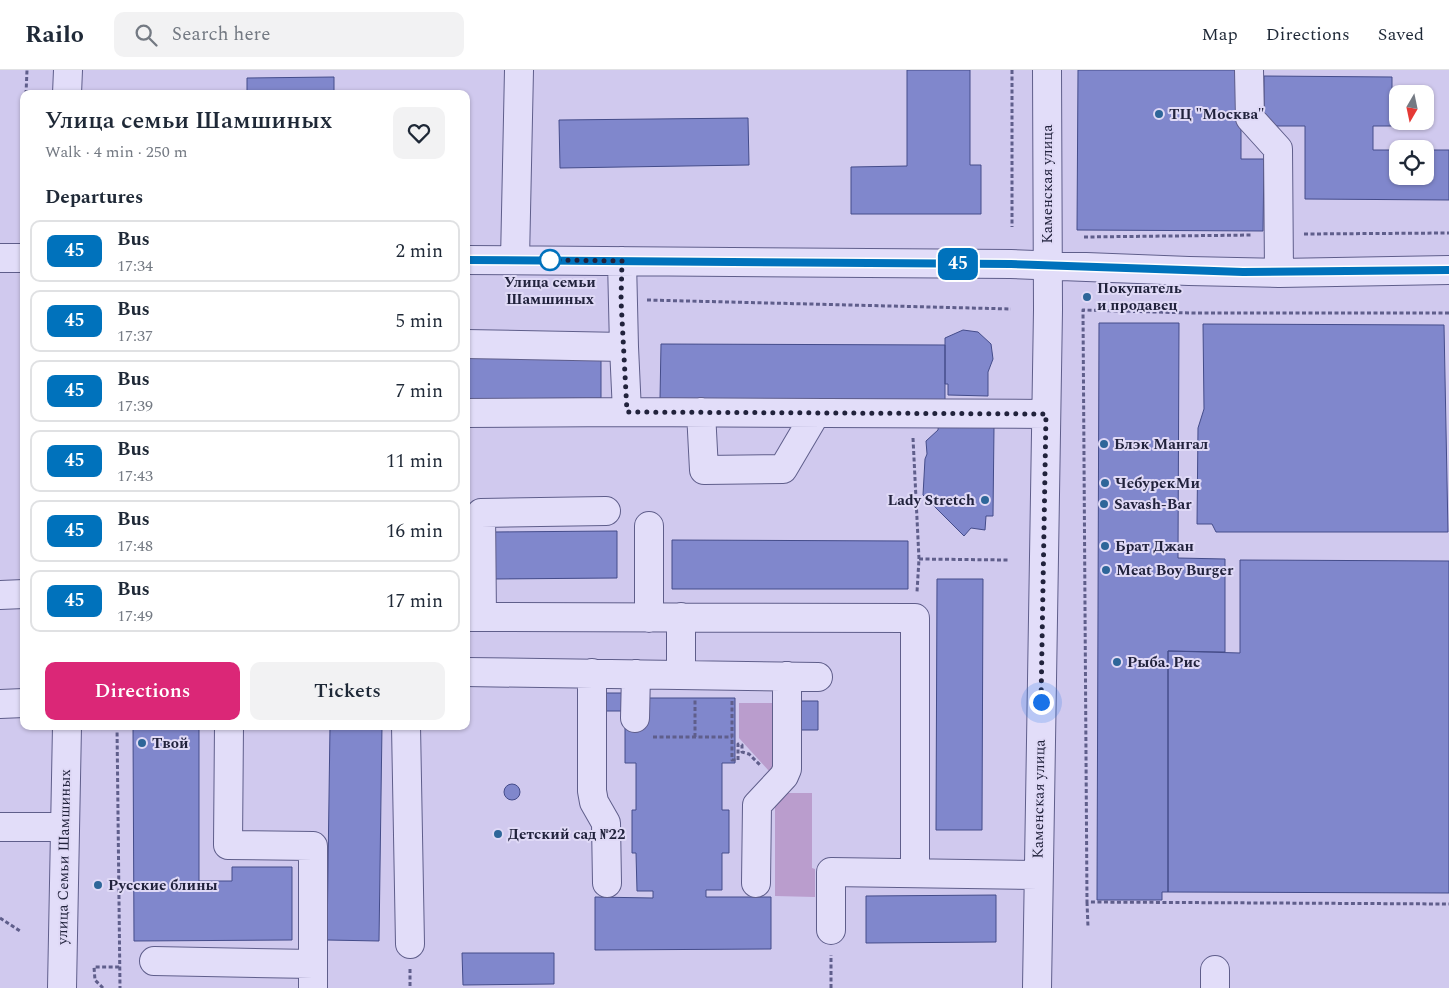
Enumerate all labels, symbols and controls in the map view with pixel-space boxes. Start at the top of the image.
search box [114,12,464,57]
text: Railo [25,17,84,53]
text: Search here [172,20,270,49]
icon: search [132,21,160,49]
text: Map [1202,21,1238,48]
text: Directions [1266,21,1350,48]
text: Saved [1378,21,1424,48]
north arrow [1389,85,1434,130]
map controls [1389,85,1434,185]
text: Улица семьи Шамшиных [45,103,332,139]
place label: ТЦ "Москва" [1169,103,1265,126]
button: heart [393,107,445,159]
marker: ТЦ "Москва" [1153,108,1165,120]
street label: Каменская улица [1036,124,1059,244]
text: Walk · 4 min · 250 m [45,140,188,164]
button: locate [1389,140,1434,185]
text: Departures [45,183,143,212]
text: Bus [117,225,150,254]
text: 45 [64,237,85,264]
text: 2 min [395,237,443,266]
line badge: 45 [936,248,980,280]
marker: Улица семьи Шамшиных [539,249,561,271]
text: 45 [948,250,968,277]
text: 17:34 [117,254,153,278]
place label: Улица семьи Шамшиных [504,271,596,311]
place label: Покупатель и продавец [1097,277,1182,317]
marker: Покупатель и продавец [1081,291,1093,303]
text: Bus [117,295,150,324]
text: 45 [64,307,85,334]
text: 5 min [395,307,443,336]
text: 17:37 [117,324,153,348]
text: Bus [117,365,150,394]
text: 45 [64,377,85,404]
text: 7 min [395,377,443,406]
text: 17:39 [117,394,153,418]
place label: Блэк Мангал [1114,433,1208,456]
text: Bus [117,435,150,464]
marker: Блэк Мангал [1098,438,1110,450]
text: 45 [64,447,85,474]
text: 11 min [386,447,443,476]
text: 17:43 [117,464,153,488]
place label: ЧебурекМи [1115,472,1200,495]
marker: ЧебурекМи [1099,477,1111,489]
place label: Lady Stretch [887,489,975,512]
place label: Savash-Bar [1114,493,1192,516]
marker: Lady Stretch [979,494,991,506]
marker: Savash-Bar [1098,498,1110,510]
text: Bus [117,505,150,534]
text: 45 [64,517,85,544]
text: 16 min [386,517,443,546]
text: 17:48 [117,534,153,558]
place label: Брат Джан [1115,535,1194,558]
marker: Брат Джан [1099,540,1111,552]
place label: Meat Boy Burger [1116,559,1234,582]
marker: Meat Boy Burger [1100,564,1112,576]
text: Bus [117,575,150,604]
text: 45 [64,587,85,614]
text: 17 min [386,587,443,616]
text: 17:49 [117,604,153,628]
place label: Рыба. Рис [1127,651,1200,674]
marker: Рыба. Рис [1111,656,1123,668]
button: Directions [45,662,240,720]
button: Tickets [250,662,445,720]
your location [1029,690,1054,715]
place label: Твой [152,732,189,755]
marker: Твой [136,737,148,749]
street label: Каменская улица [1026,738,1052,859]
street label: улица Семьи Шамшиных [51,769,77,946]
place label: Детский сад №22 [508,823,625,846]
marker: Детский сад №22 [492,828,504,840]
place label: Русские блины [108,874,218,897]
marker: Русские блины [92,879,104,891]

